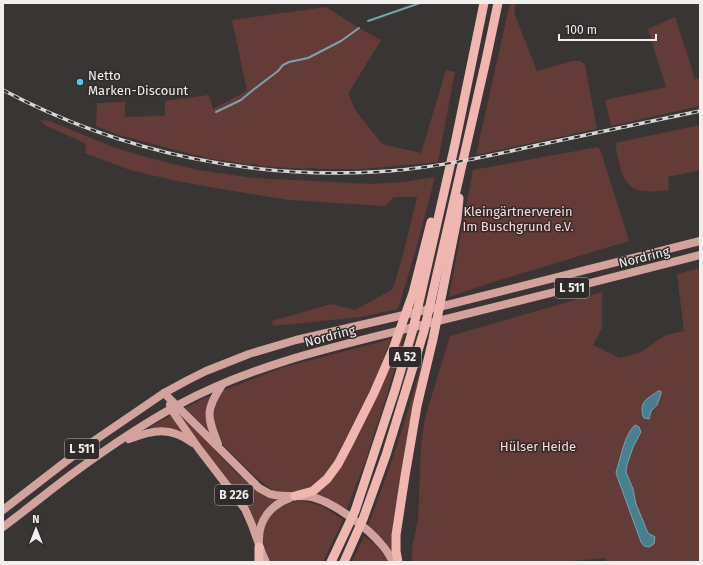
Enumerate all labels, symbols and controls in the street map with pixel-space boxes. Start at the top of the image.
scale bar [559,16,656,42]
text: 100 m [565,23,597,37]
place label: Netto Marken-Discount [88,68,189,98]
marker: Netto Marken-Discount [75,77,85,87]
park label: Kleingärtnerverein Im Buschgrund e.V. [462,204,574,234]
street label: Nordring [617,243,671,271]
road number: L 511 [555,278,589,298]
street label: Nordring [303,322,357,350]
road number: A 52 [389,347,421,367]
road number: L 511 [65,439,99,459]
park label: Hülser Heide [500,439,576,454]
road number: B 226 [215,485,253,505]
north arrow [16,509,56,549]
text: N [32,513,40,526]

